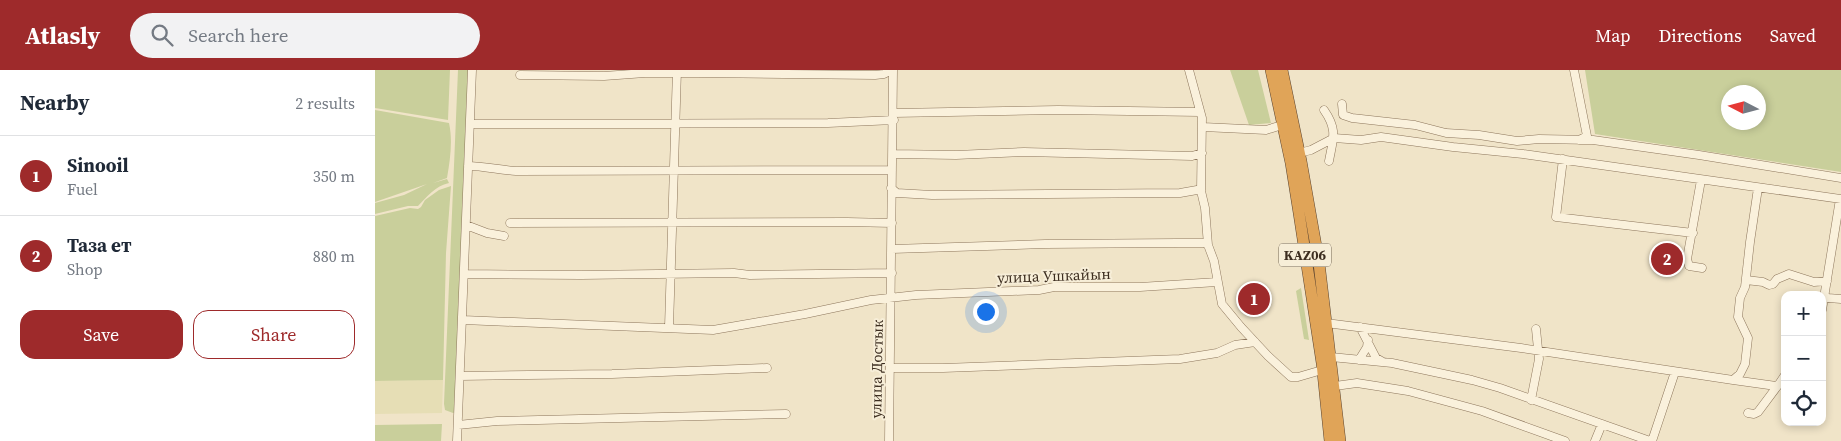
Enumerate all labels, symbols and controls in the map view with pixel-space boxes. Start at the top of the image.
search box [130,13,480,58]
text: Atlasly [25,19,100,52]
icon: search [148,21,176,49]
text: Search here [188,22,288,48]
text: Map [1595,23,1631,48]
text: Directions [1659,23,1742,48]
text: Saved [1770,23,1816,48]
north arrow [1721,85,1766,130]
text: Nearby [20,88,90,117]
text: 2 results [295,92,355,114]
text: Sinooil [67,152,129,178]
text: 1 [32,165,40,187]
text: 350 m [313,165,355,187]
text: Fuel [67,178,98,200]
text: Таза ет [67,232,132,258]
pin: 2 [1651,240,1683,278]
road number: KАZ06 [1279,244,1331,266]
text: 2 [32,245,40,267]
text: 880 m [313,245,355,267]
text: Shop [67,258,103,280]
street label: улица Ушкайын [997,263,1111,288]
pin: 1 [1238,280,1270,318]
map controls [1781,291,1826,426]
button: + [1781,291,1826,336]
your location [973,299,999,325]
button: Save [20,310,183,359]
button: Share [193,310,355,359]
street label: улица Достык [865,319,888,419]
button: − [1781,336,1826,381]
button: locate [1781,381,1826,426]

